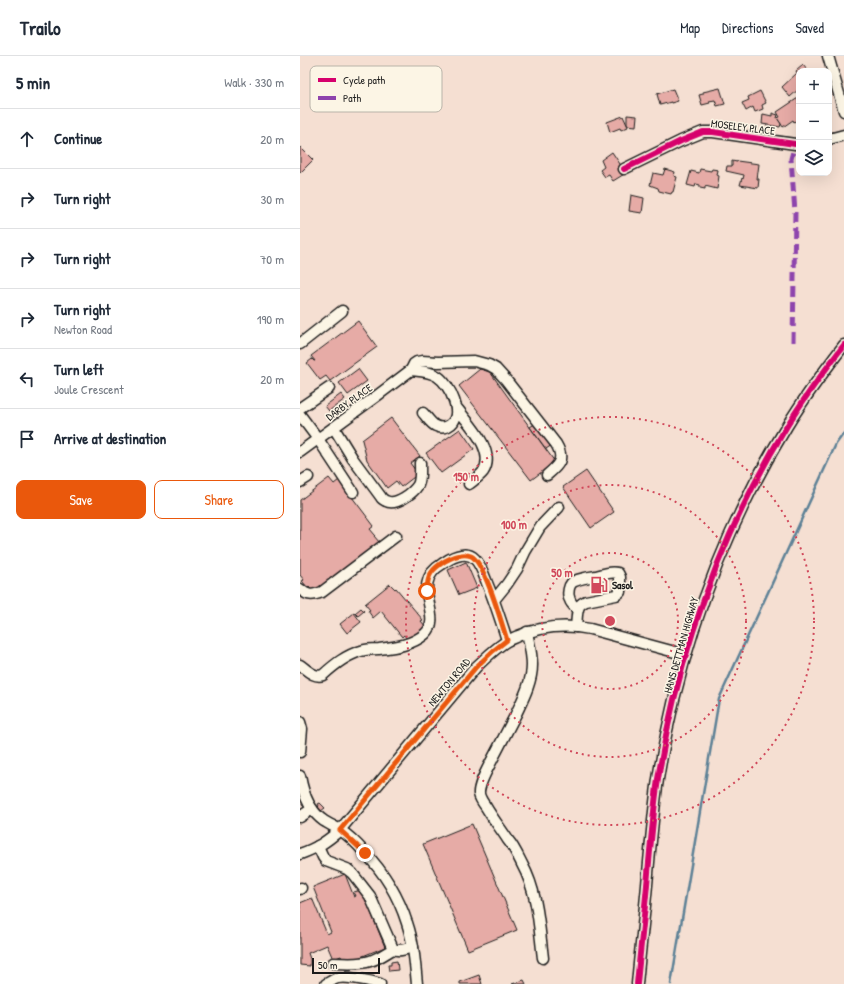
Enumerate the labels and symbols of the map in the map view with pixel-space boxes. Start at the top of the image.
legend [310,66,442,112]
text: Cycle path [343,73,386,87]
text: Path [343,91,361,105]
street label: MOSELEY PLACE [710,116,776,138]
street label: DARBY PLACE [323,380,375,424]
text: 150 m [453,468,479,485]
text: 100 m [501,516,527,533]
text: 50 m [551,564,573,581]
fuel station icon: Sasol [589,575,609,595]
place label: Sasol [612,578,634,592]
route start [418,582,436,600]
street label: HANS DETTMAN HIGHWAY [661,595,702,695]
centre of rings [603,614,617,628]
street label: NEWTON ROAD [425,654,474,709]
route end [356,844,374,862]
scale bar [312,956,380,975]

